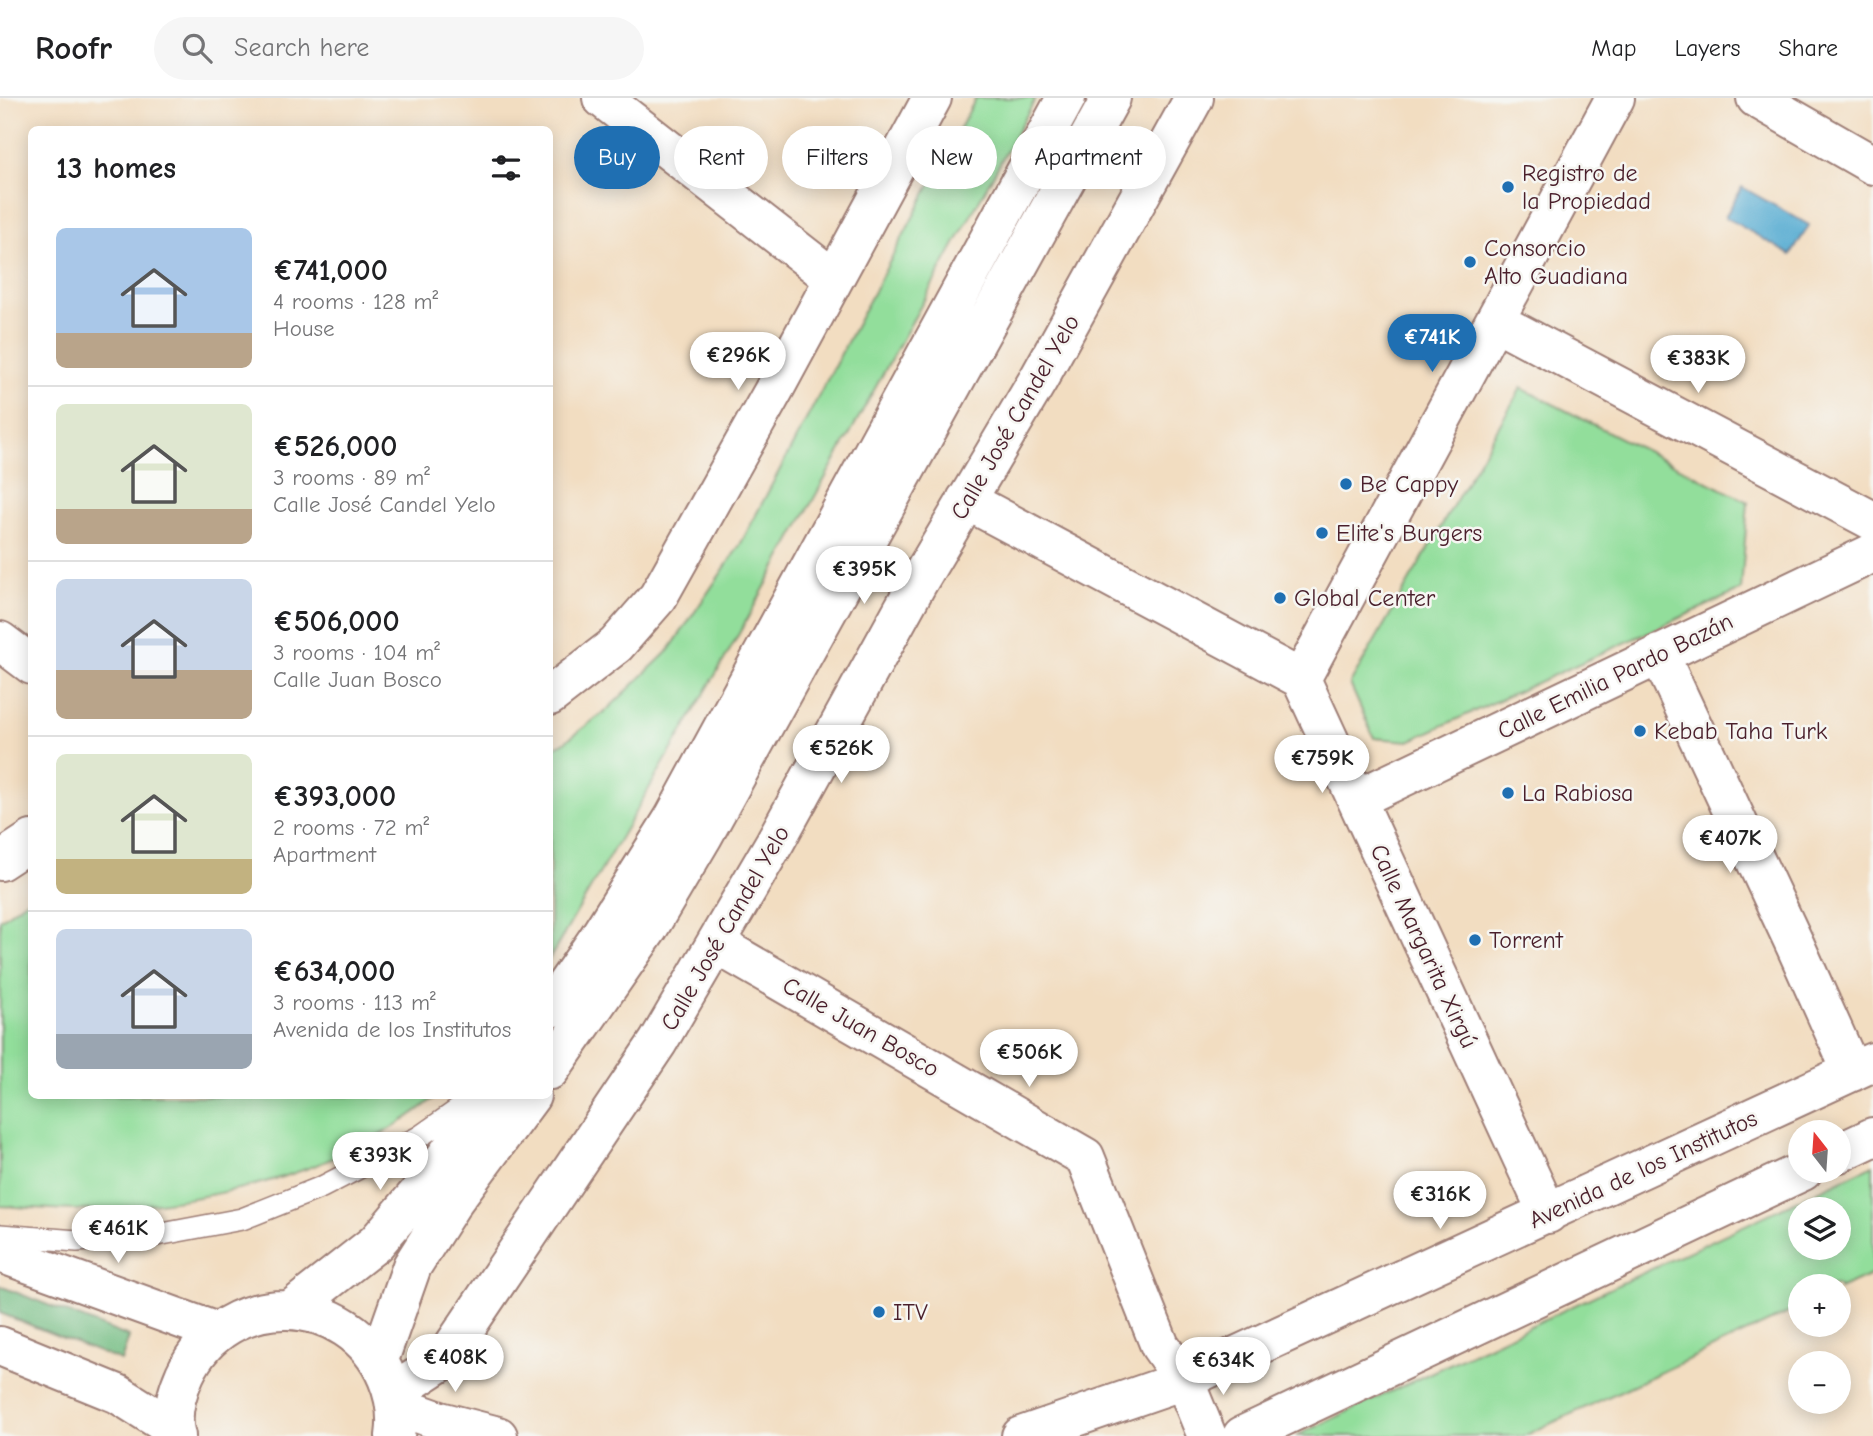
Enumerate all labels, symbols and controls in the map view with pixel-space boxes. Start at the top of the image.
search box [154,17,644,80]
text: Roofr [35,29,112,67]
icon: search [178,29,216,67]
text: Search here [234,33,369,63]
text: Map [1591,34,1637,62]
text: Layers [1675,34,1740,62]
text: Share [1778,34,1838,62]
chip: Buy [574,126,660,189]
chip: Rent [674,126,768,189]
chip: Filters [782,126,892,189]
chip: New [906,126,997,189]
chip: Apartment [1011,126,1166,189]
icon: filters [487,149,525,187]
text: 13 homes [56,151,176,186]
place label: Registro de la Propiedad [1522,159,1651,215]
marker: Registro de la Propiedad [1500,179,1516,195]
place label: Consorcio Alto Guadiana [1484,234,1628,290]
text: €741,000 [273,253,388,288]
marker: Consorcio Alto Guadiana [1462,254,1478,270]
icon: home [112,256,196,340]
text: 4 rooms · 128 m² [273,288,438,315]
street label: Calle José Candel Yelo [945,309,1085,525]
pin: €741K [1383,314,1481,374]
text: House [273,315,335,342]
text: €741K [1403,323,1461,350]
pin: €296K [689,332,787,392]
pin: €383K [1649,336,1747,395]
text: €296K [706,341,770,368]
text: €383K [1666,344,1730,371]
text: €526,000 [273,429,397,464]
icon: home [112,432,196,516]
text: 3 rooms · 89 m² [273,464,430,491]
place label: Be Cappy [1360,470,1458,498]
marker: Be Cappy [1338,476,1354,492]
text: Calle José Candel Yelo [273,491,496,518]
place label: Elite's Burgers [1336,519,1482,547]
marker: Elite's Burgers [1314,525,1330,541]
pin: €395K [815,546,913,606]
text: €395K [832,555,896,582]
place label: Global Center [1294,584,1436,612]
marker: Global Center [1272,590,1288,606]
text: €506,000 [273,604,400,639]
icon: home [112,607,196,691]
street label: Calle Emilia Pardo Bazán [1493,607,1737,745]
text: 3 rooms · 104 m² [273,639,440,666]
text: Calle Juan Bosco [273,666,442,693]
place label: Kebab Taha Turk [1654,717,1828,745]
marker: Kebab Taha Turk [1632,723,1648,739]
pin: €526K [792,726,890,785]
text: €526K [809,734,873,761]
pin: €759K [1273,736,1371,795]
text: €759K [1290,744,1354,771]
text: €393,000 [273,779,396,814]
place label: La Rabiosa [1522,779,1634,807]
icon: home [112,782,196,866]
marker: La Rabiosa [1500,785,1516,801]
text: 2 rooms · 72 m² [273,814,429,841]
pin: €407K [1681,816,1779,875]
street label: Calle José Candel Yelo [655,820,795,1036]
text: €407K [1698,824,1762,851]
street label: Calle Margarita Xirgú [1365,840,1483,1052]
text: Apartment [273,841,376,868]
place label: Torrent [1489,926,1564,954]
marker: Torrent [1467,932,1483,948]
text: €634,000 [273,954,395,989]
icon: home [112,957,196,1041]
street label: Calle Juan Bosco [778,971,944,1083]
text: 3 rooms · 113 m² [273,989,436,1016]
text: Avenida de los Institutos [273,1016,511,1043]
pin: €506K [980,1030,1078,1089]
text: €506K [996,1038,1062,1065]
street label: Avenida de los Institutos [1524,1104,1762,1234]
north arrow [1788,1120,1852,1183]
map controls [1788,1120,1851,1414]
pin: €393K [331,1132,429,1192]
text: €393K [348,1141,412,1168]
pin: €316K [1391,1172,1489,1231]
text: €316K [1409,1180,1471,1207]
button: layers [1788,1197,1851,1260]
pin: €461K [69,1206,167,1265]
text: €461K [88,1214,148,1241]
button: + [1788,1274,1851,1337]
place label: ITV [893,1298,928,1326]
marker: ITV [871,1304,887,1320]
pin: €408K [406,1334,504,1394]
pin: €634K [1174,1338,1272,1397]
text: €408K [423,1343,487,1370]
text: €634K [1192,1346,1254,1373]
button: − [1788,1351,1851,1414]

